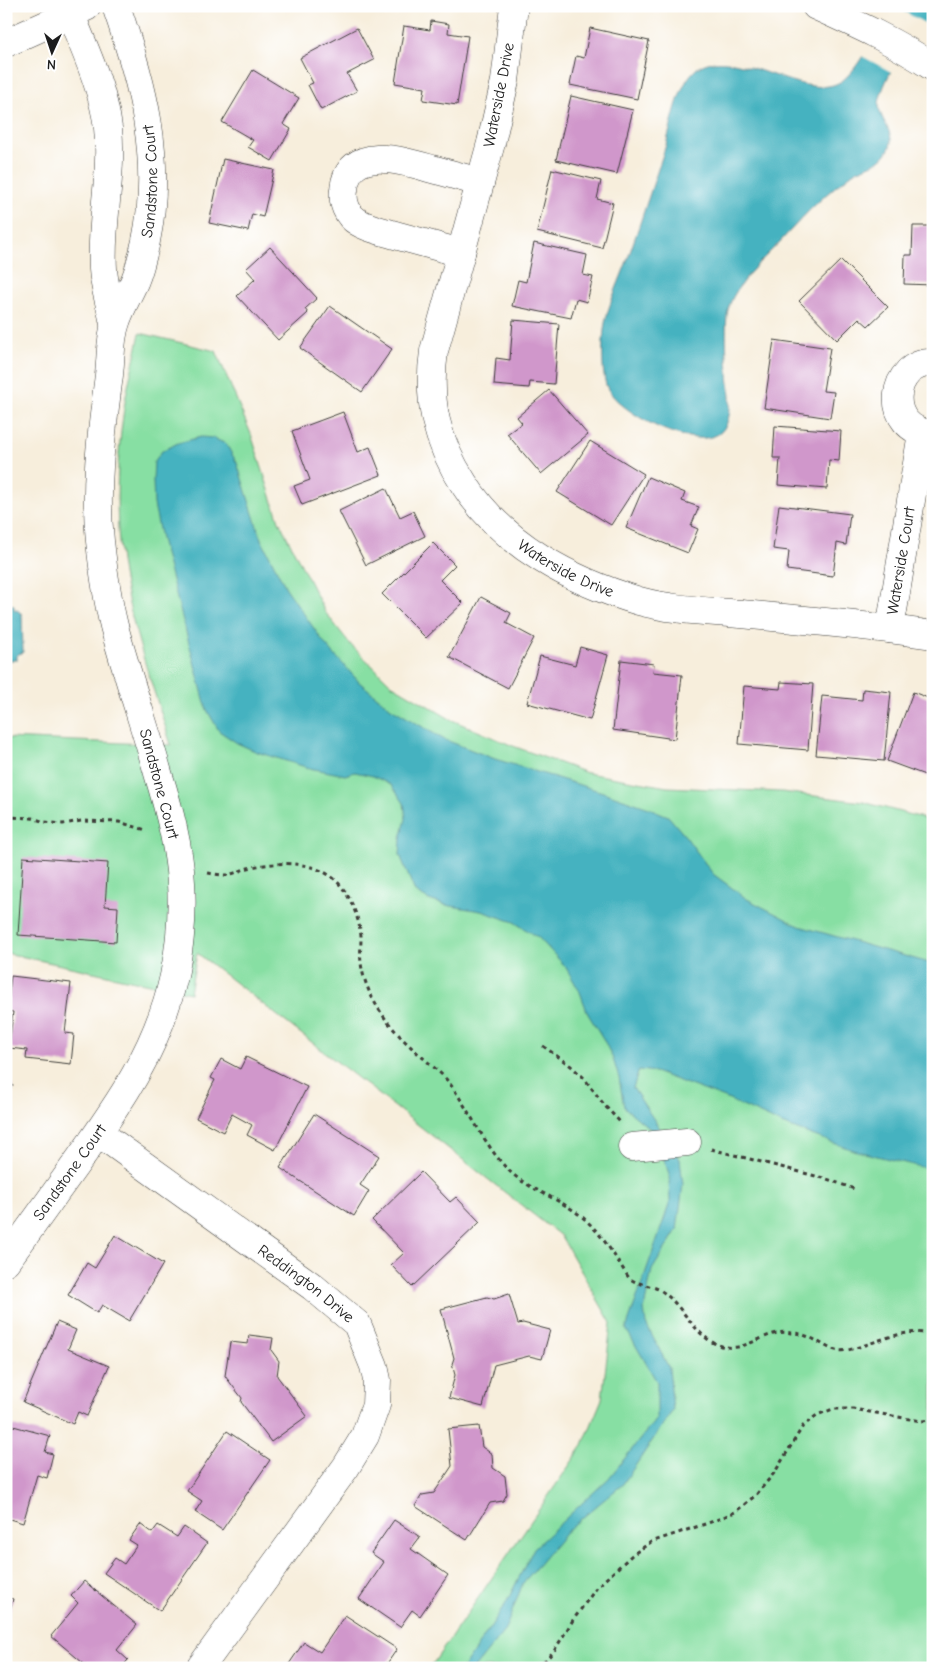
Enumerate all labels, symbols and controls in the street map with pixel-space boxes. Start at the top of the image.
north arrow [28,28,78,78]
street label: Waterside Drive [480,41,518,149]
text: N [46,56,56,73]
street label: Sandstone Court [138,123,161,239]
street label: Waterside Court [883,505,919,616]
street label: Waterside Drive [514,536,616,601]
street label: Sandstone Court [136,727,182,841]
street label: Sandstone Court [30,1121,110,1224]
street label: Reddington Drive [254,1241,358,1326]

